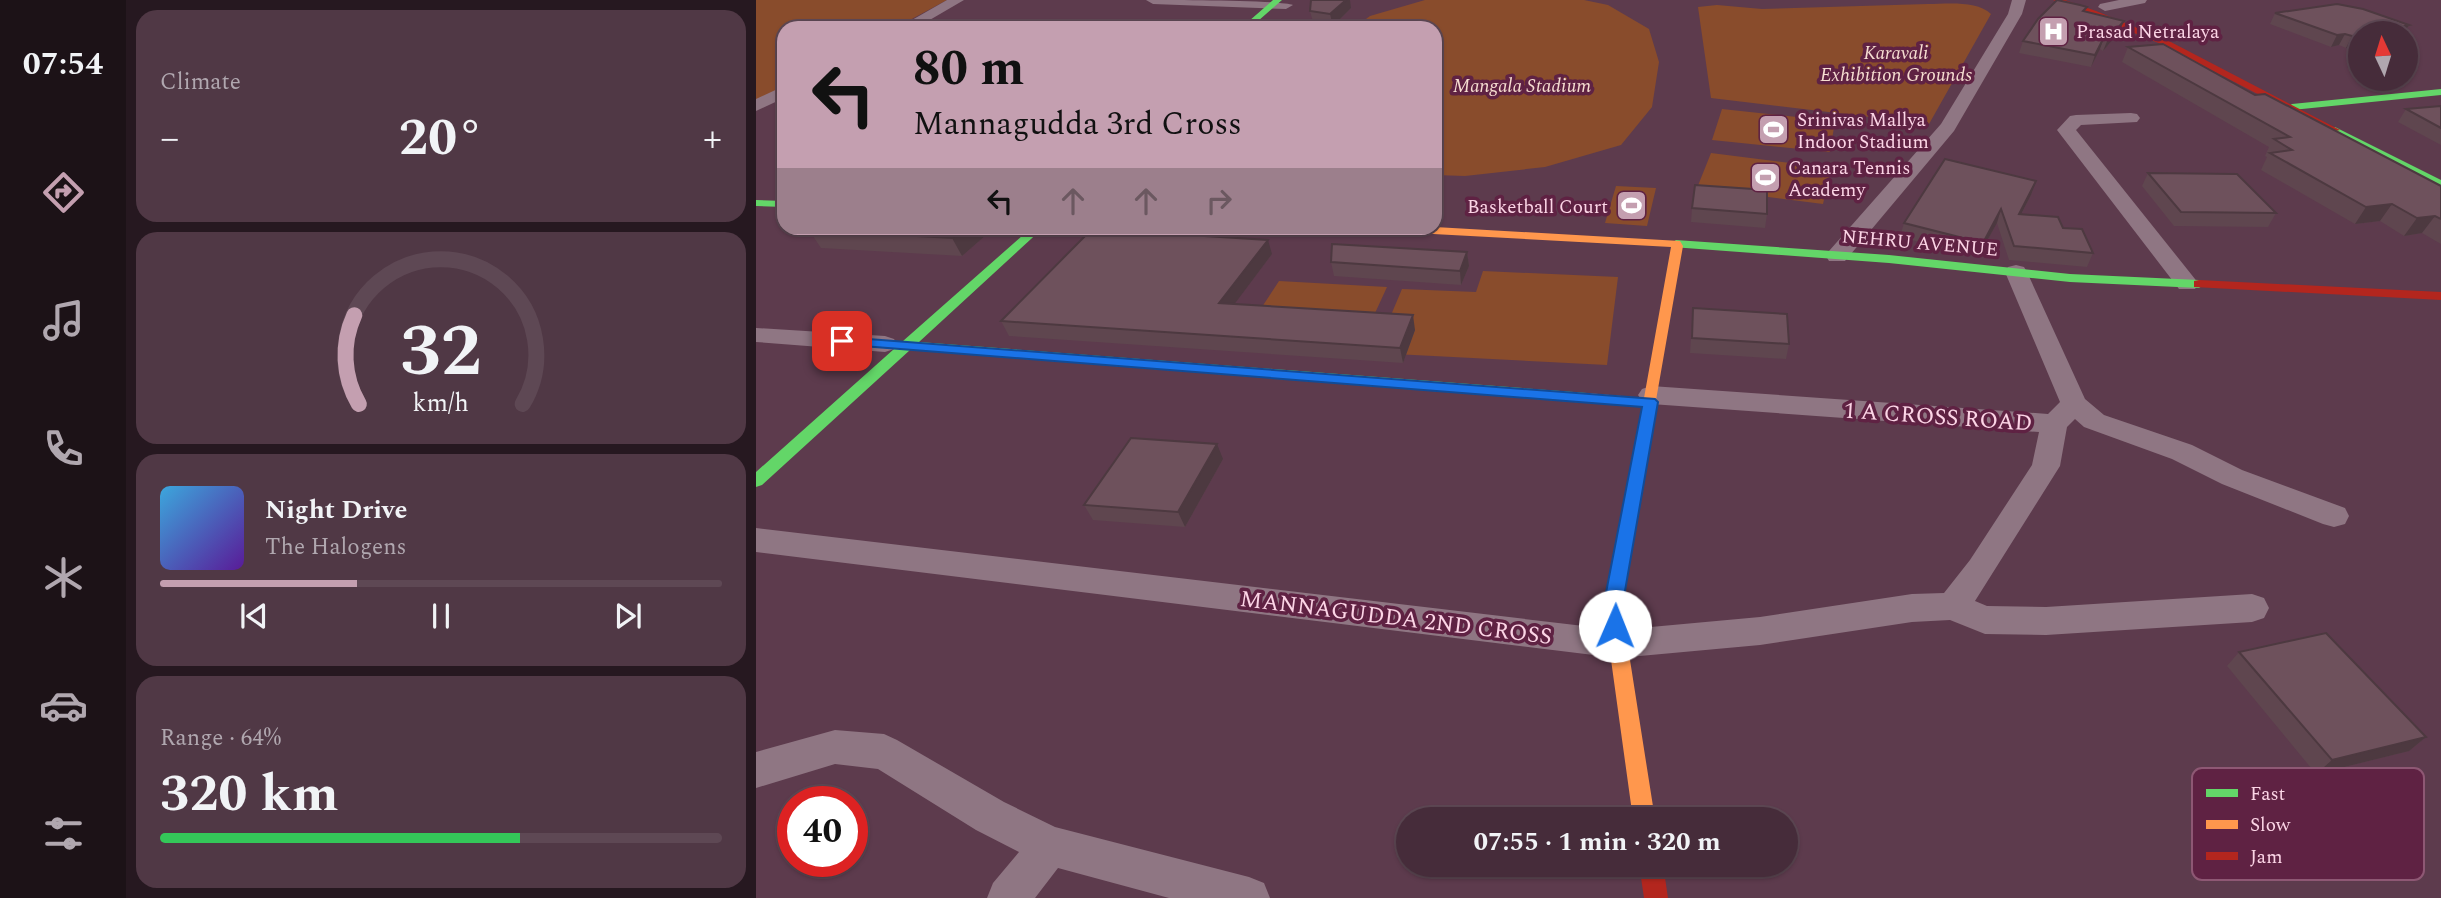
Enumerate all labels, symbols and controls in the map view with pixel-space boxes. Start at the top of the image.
hospital icon: Prasad Netralaya [2036,14,2070,48]
place label: Prasad Netralaya [2076,18,2220,47]
north arrow [2348,21,2418,91]
map controls [2348,21,2418,91]
text: 80 m [913,32,1024,107]
park label: Karavali Exhibition Grounds [1820,39,1972,90]
text: 07:54 [23,40,103,89]
icon: left [798,49,889,140]
text: Climate [160,65,241,100]
park label: Mangala Stadium [1453,72,1591,101]
text: 20° [399,99,483,178]
text: Mannagudda 3rd Cross [913,100,1242,149]
place label: Srinivas Mallya Indoor Stadium [1797,106,1929,157]
text: − [160,110,179,168]
text: + [703,110,722,168]
sports icon: Srinivas Mallya Indoor Stadium [1757,113,1791,147]
place label: Canara Tennis Academy [1788,154,1910,205]
sports icon: Canara Tennis Academy [1748,161,1782,195]
icon: directions [39,168,88,217]
icon: left [981,182,1019,220]
icon: ahead [1054,182,1092,220]
icon: ahead [1127,182,1165,220]
icon: right [1200,182,1238,220]
sports icon: Basketball Court [1614,189,1648,223]
place label: Basketball Court [1467,193,1608,222]
street label: NEHRU AVENUE [1840,222,1999,265]
icon: music [39,296,88,345]
text: 32 [400,297,482,408]
pin [812,311,872,371]
icon: arrive [823,322,861,360]
text: km/h [413,385,469,423]
street label: 1 A CROSS ROAD [1842,393,2033,442]
icon: phone [39,424,88,473]
text: Night Drive [265,490,407,530]
text: The Halogens [265,530,407,565]
icon: climate [39,553,88,602]
street label: MANNAGUDDA 2ND CROSS [1238,582,1554,655]
position arrow [1578,589,1652,663]
icon: previous [235,597,273,635]
icon: pause [422,597,460,635]
icon: next [609,597,647,635]
icon: car [39,681,88,730]
text: Range · 64% [160,721,281,756]
text: 320 km [160,755,339,834]
legend [2192,768,2424,880]
text: Fast [2250,780,2286,809]
speed limit sign: 40 [777,786,868,877]
icon: filters [39,809,88,858]
text: Slow [2250,811,2291,840]
text: 07:55 · 1 min · 320 m [1473,822,1721,862]
text: Jam [2250,843,2282,872]

